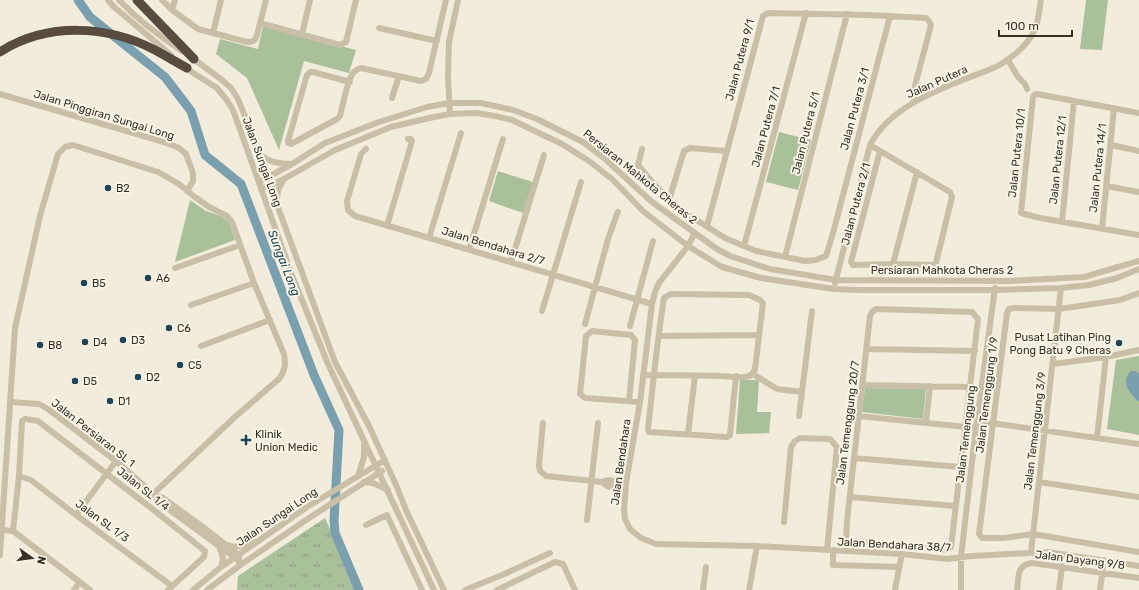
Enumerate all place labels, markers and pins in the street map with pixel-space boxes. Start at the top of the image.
place label: B2 [116,182,130,195]
marker: B2 [103,183,113,193]
place label: A6 [156,272,170,285]
marker: A6 [143,273,153,283]
place label: B5 [92,277,106,290]
marker: B5 [79,278,89,288]
place label: C6 [177,322,191,335]
marker: C6 [164,323,174,333]
place label: Pusat Latihan Ping Pong Batu 9 Cheras [1010,331,1111,357]
place label: D3 [131,334,146,347]
marker: D3 [118,335,128,345]
place label: D4 [93,336,108,349]
marker: D4 [80,337,90,347]
marker: Pusat Latihan Ping Pong Batu 9 Cheras [1114,338,1124,348]
place label: B8 [48,339,62,352]
marker: B8 [35,340,45,350]
place label: C5 [188,359,202,372]
marker: C5 [175,360,185,370]
place label: D2 [146,371,160,384]
marker: D2 [133,372,143,382]
place label: D5 [83,375,98,388]
marker: D5 [70,376,80,386]
place label: D1 [118,395,130,408]
marker: D1 [105,396,115,406]
place label: Klinik Union Medic [255,428,318,454]
marker: Klinik Union Medic [240,434,252,446]

